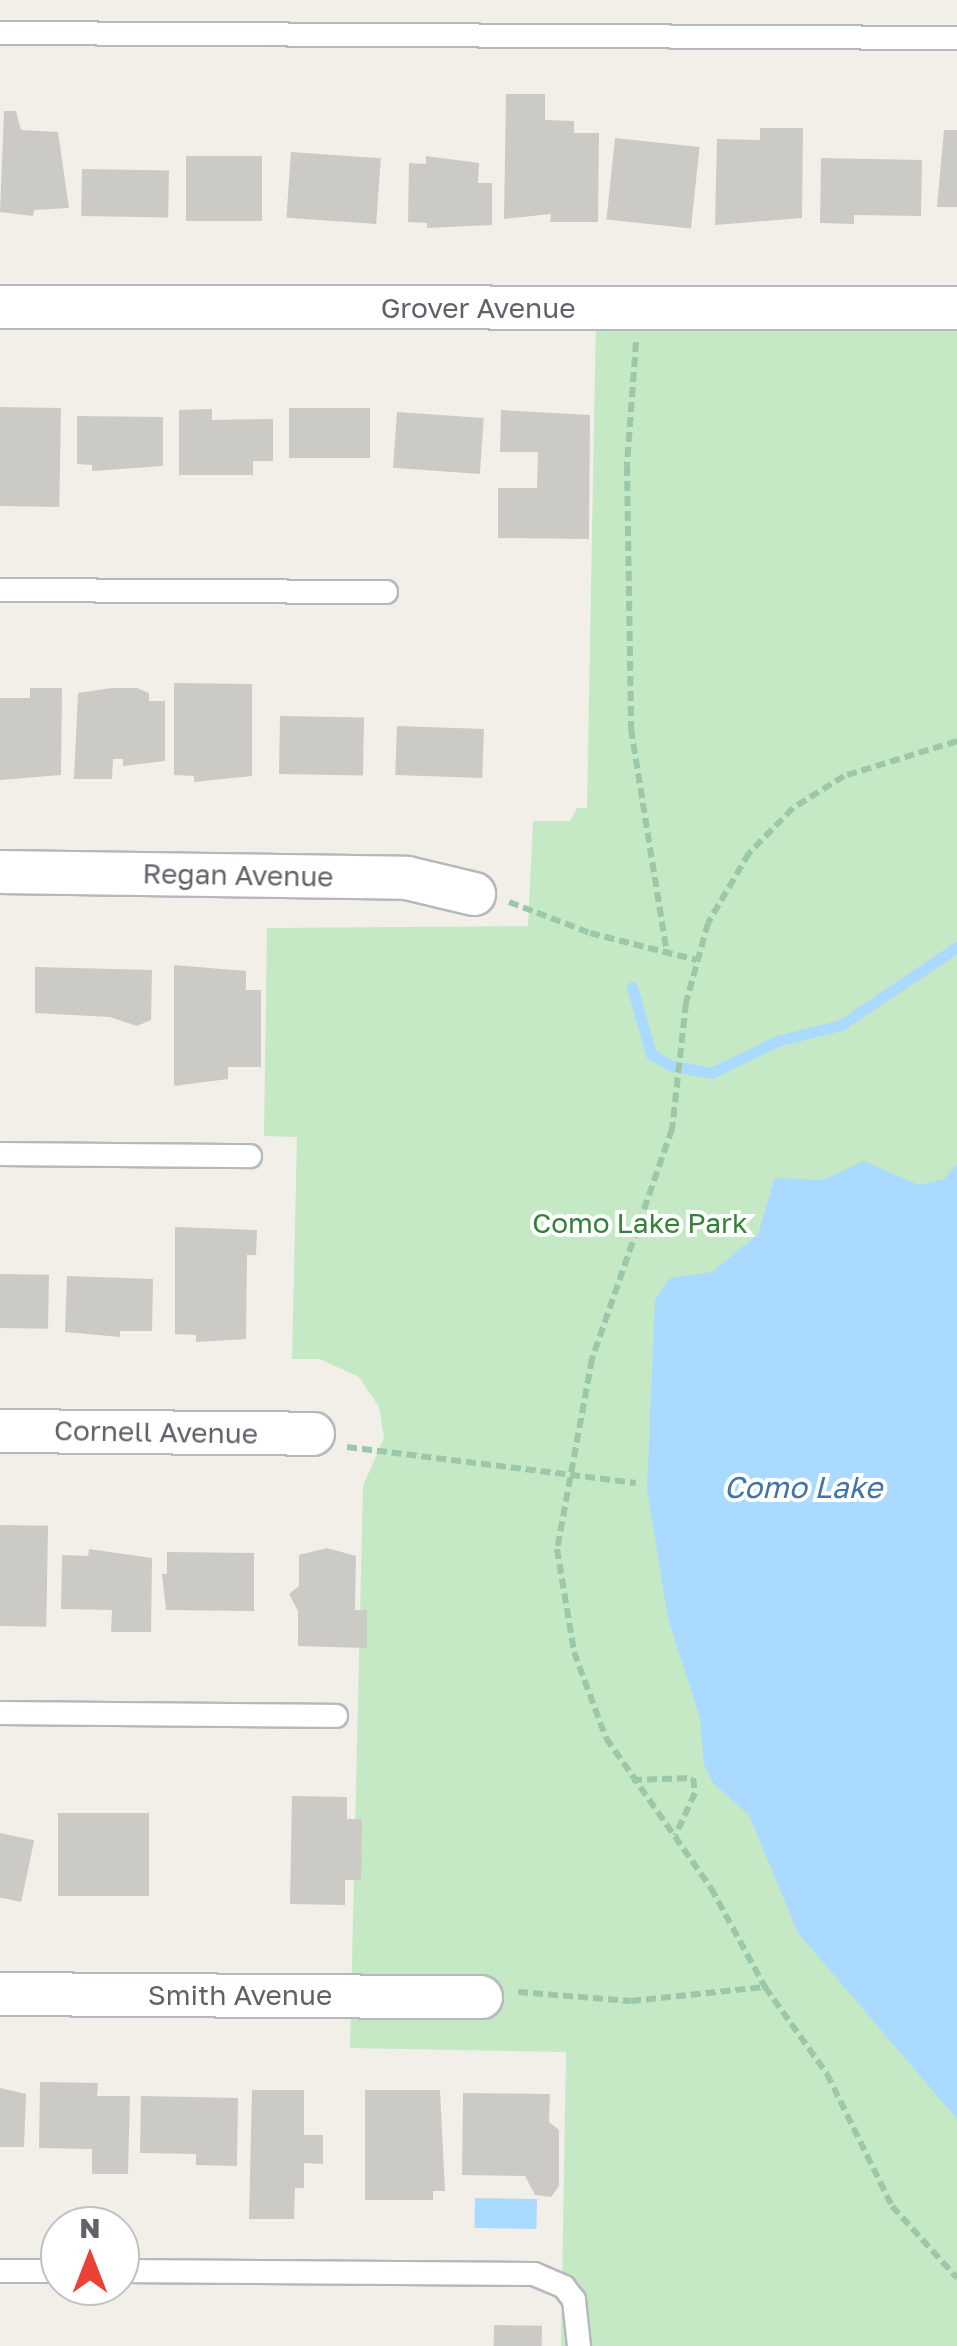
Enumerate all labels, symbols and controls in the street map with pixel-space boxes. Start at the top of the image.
street label: Grover Avenue [381,291,575,325]
street label: Regan Avenue [142,857,334,893]
park label: Como Lake Park [532,1206,748,1240]
street label: Cornell Avenue [54,1413,258,1451]
water label: Como Lake [724,1469,882,1505]
street label: Smith Avenue [148,1978,332,2012]
north arrow [40,2206,140,2306]
text: N [79,2211,101,2244]

